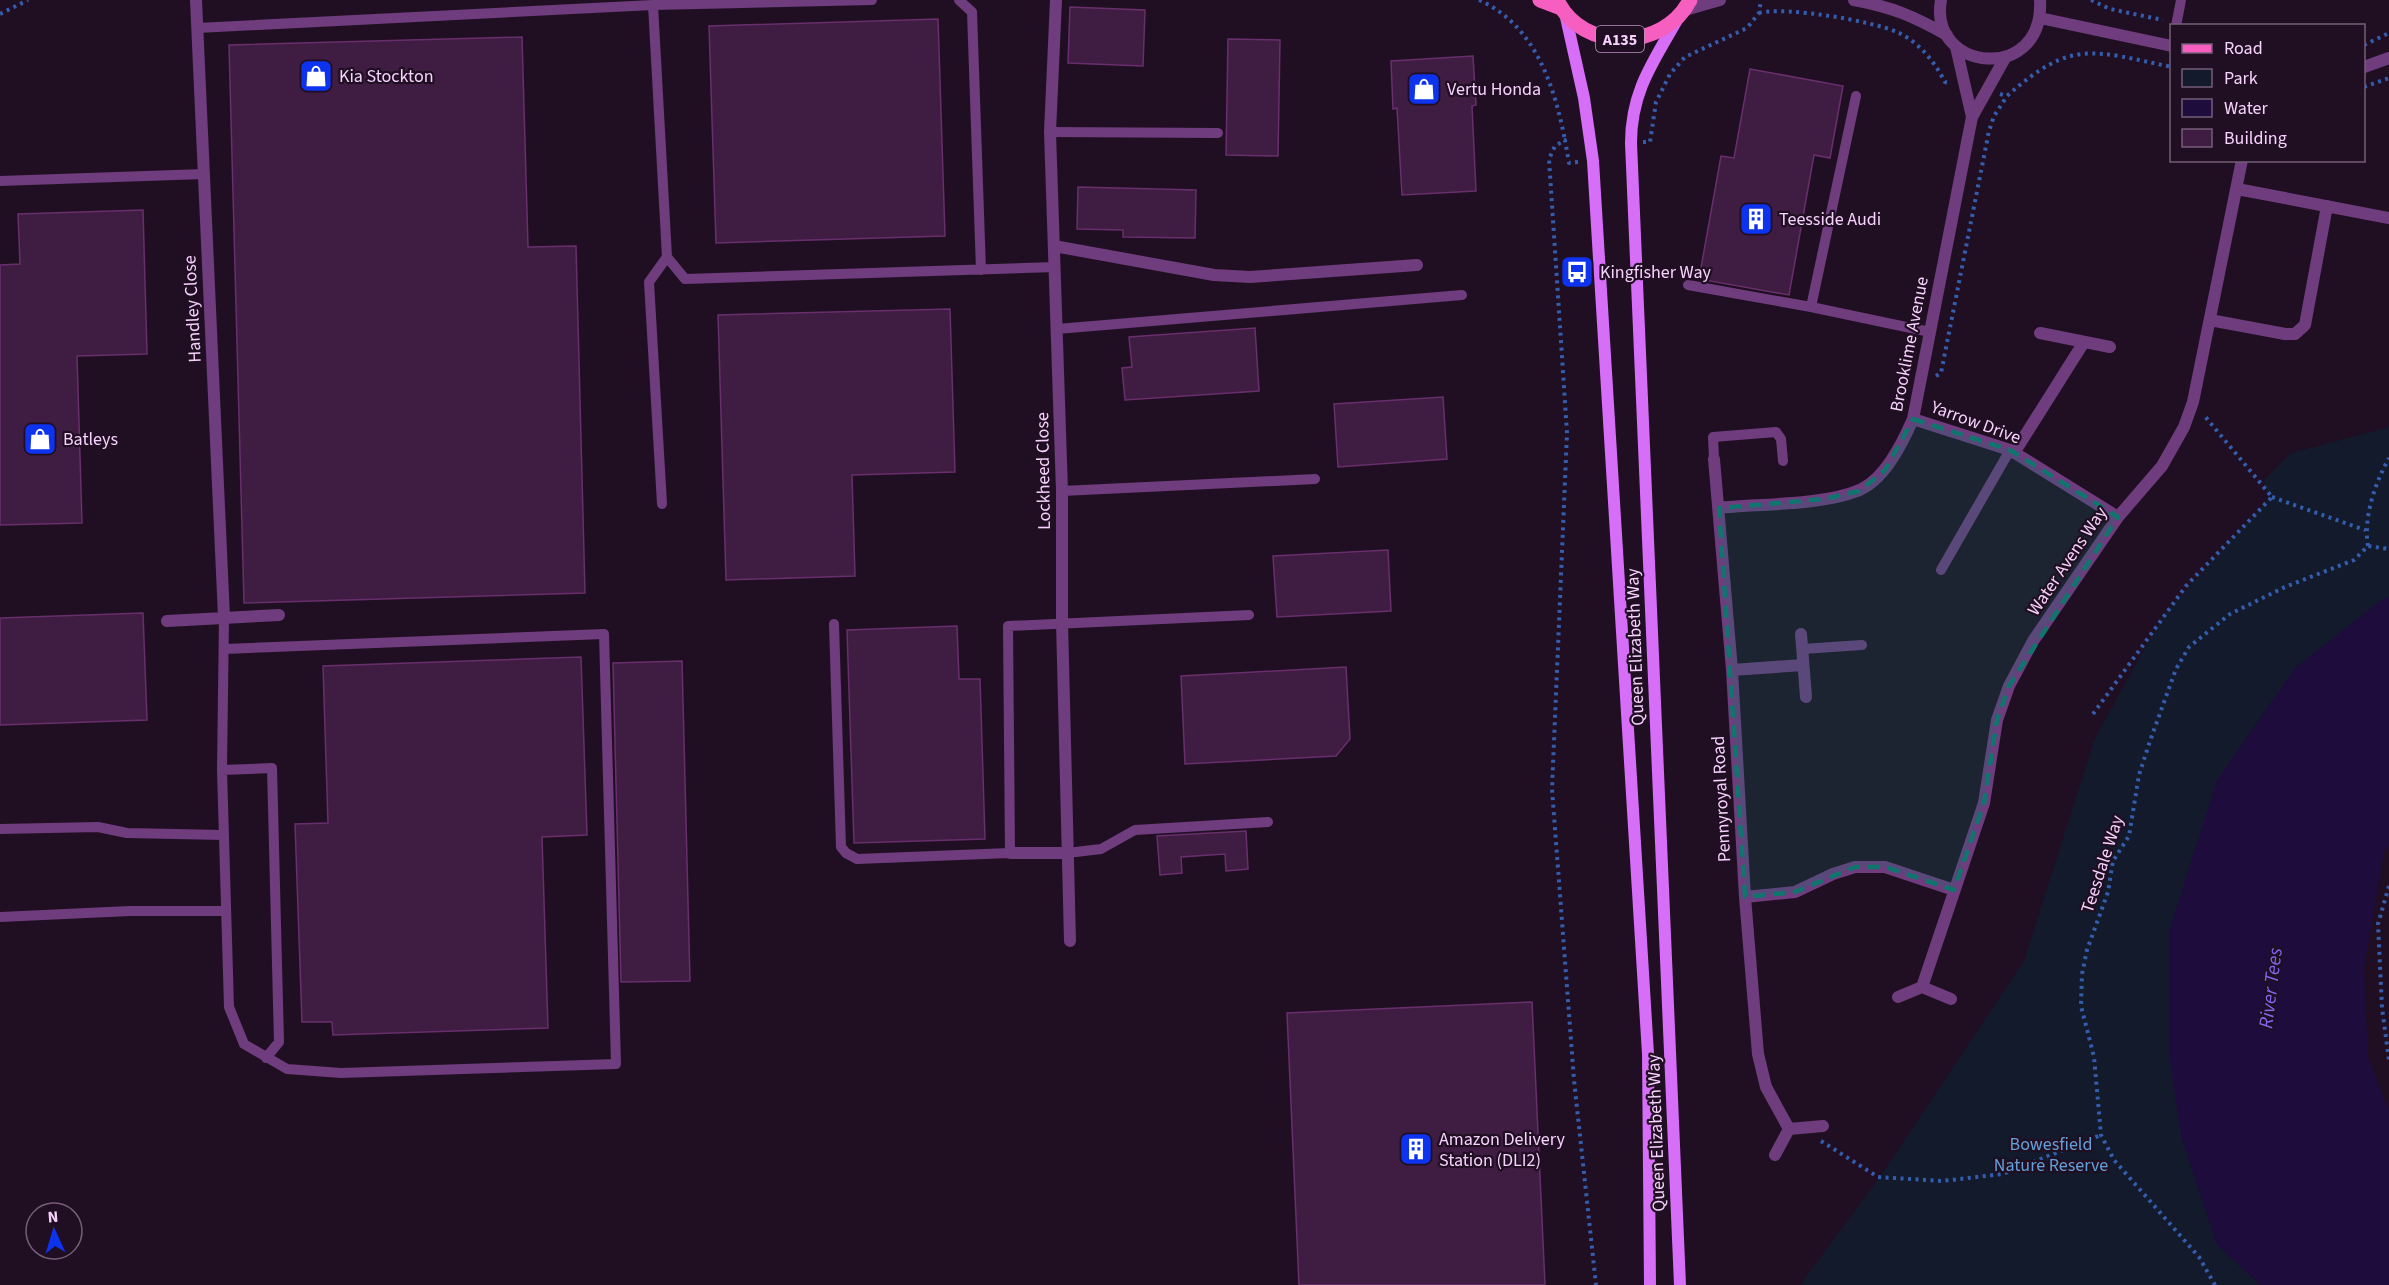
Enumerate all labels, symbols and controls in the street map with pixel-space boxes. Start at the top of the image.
legend [2170,24,2365,162]
road number: A135 [1596,26,1644,52]
text: Road [2224,36,2263,61]
shop icon: Kia Stockton [298,58,334,94]
place label: Kia Stockton [339,64,433,89]
text: Park [2224,66,2258,91]
shop icon: Vertu Honda [1406,71,1442,107]
place label: Vertu Honda [1447,77,1541,102]
text: Water [2224,96,2268,121]
text: Building [2224,126,2287,151]
building icon: Teesside Audi [1738,201,1774,237]
place label: Teesside Audi [1779,207,1881,232]
bus stop icon: Kingfisher Way [1559,254,1595,290]
street label: Handley Close [177,255,208,363]
place label: Kingfisher Way [1600,260,1711,285]
street label: Brooklime Avenue [1884,274,1935,414]
street label: Yarrow Drive [1926,394,2024,450]
street label: Lockheed Close [1030,412,1057,530]
shop icon: Batleys [22,421,58,457]
place label: Batleys [63,427,118,452]
street label: Water Avens Way [2022,501,2113,621]
street label: Queen Elizabeth Way [1620,567,1651,726]
street label: Pennyroyal Road [1706,735,1737,863]
street label: Teesdale Way [2075,812,2130,916]
water label: River Tees [2252,946,2290,1030]
street label: Queen Elizabeth Way [1641,1053,1672,1212]
place label: Amazon Delivery Station (DLI2) [1439,1127,1565,1173]
building icon: Amazon Delivery Station (DLI2) [1398,1131,1434,1167]
park label: Bowesfield Nature Reserve [1994,1132,2108,1178]
north arrow [24,1201,84,1261]
text: N [47,1206,59,1228]

